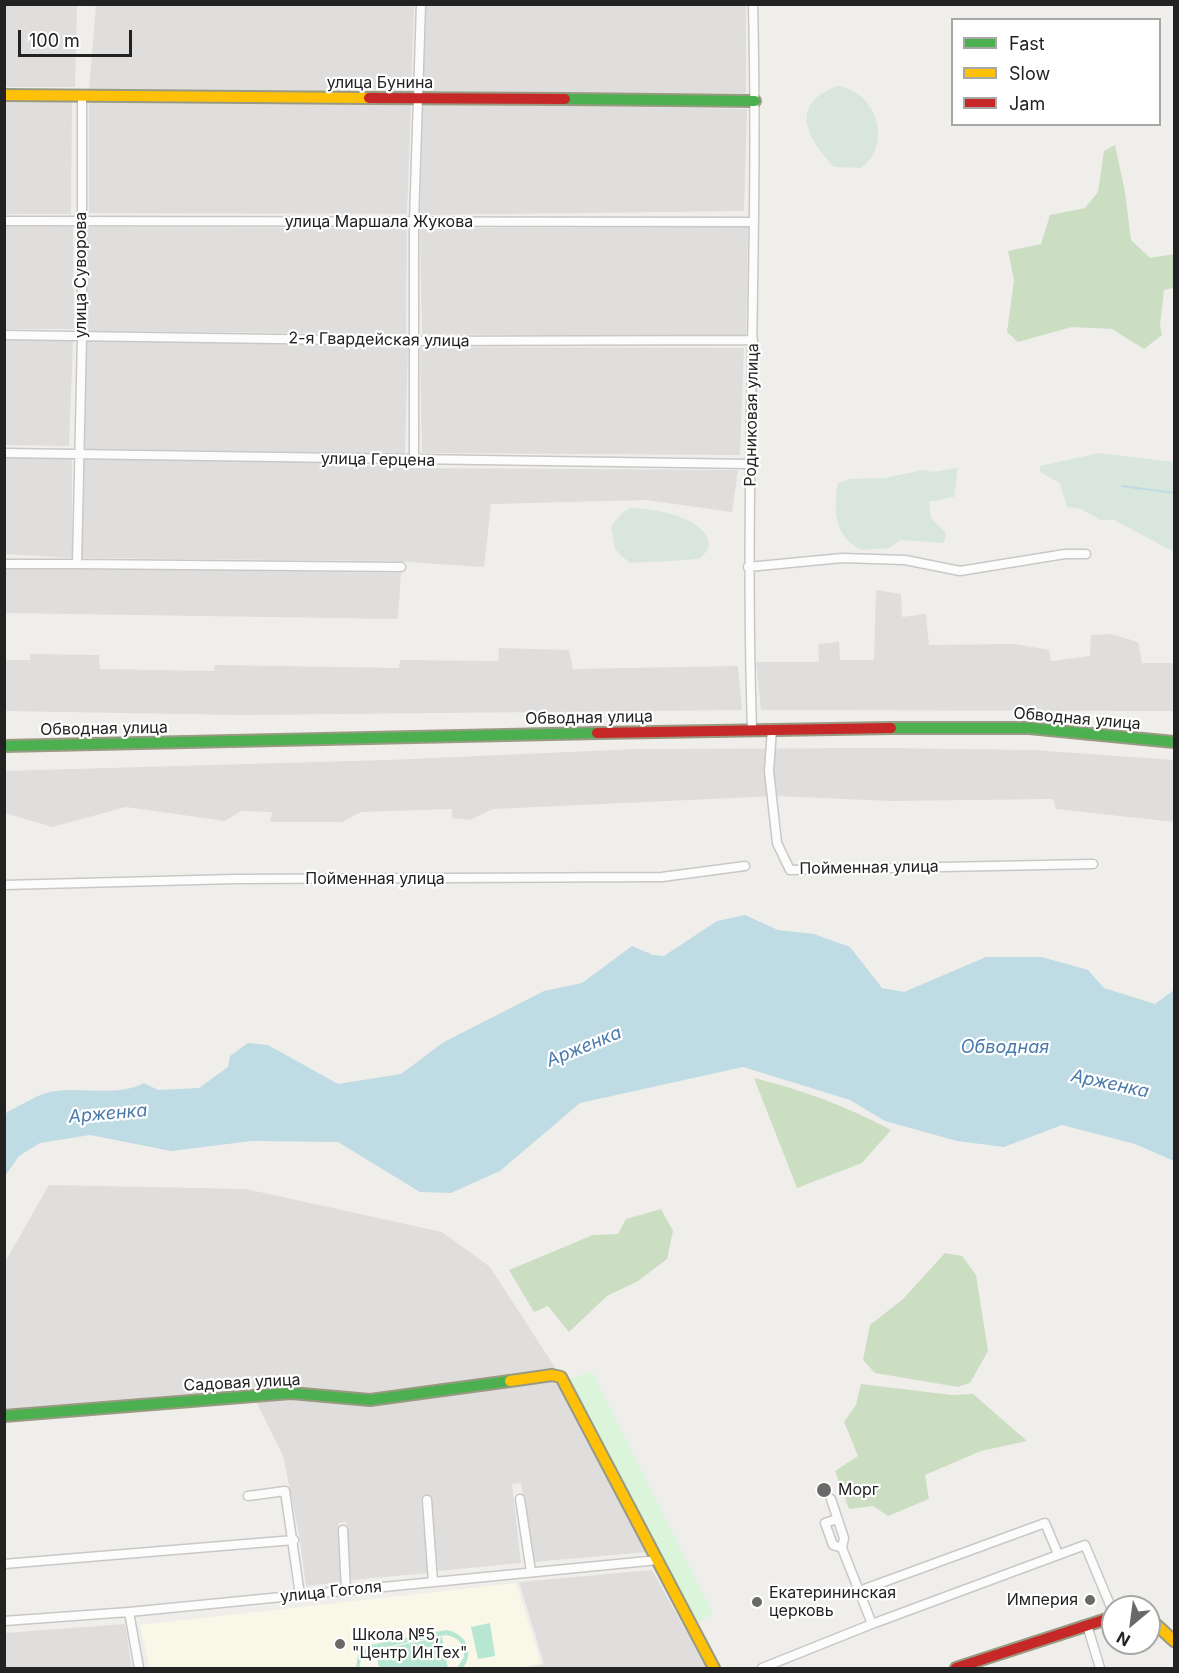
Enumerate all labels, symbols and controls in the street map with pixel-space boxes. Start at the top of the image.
scale bar [21,18,135,56]
legend [951,18,1161,126]
text: 100 m [29,30,80,51]
text: Fast [1009,33,1045,54]
text: Slow [1009,63,1050,84]
street label: улица Бунина [327,73,433,93]
text: Jam [1009,93,1045,114]
street label: улица Суворова [71,212,91,338]
street label: улица Маршала Жукова [285,212,473,232]
street label: 2-я Гвардейская улица [288,329,470,351]
street label: Родниковая улица [741,343,763,487]
street label: улица Герцена [321,449,435,471]
street label: Обводная улица [1013,704,1141,734]
street label: Обводная улица [525,707,653,729]
street label: Обводная улица [40,718,168,740]
street label: Пойменная улица [799,857,939,879]
street label: Пойменная улица [305,869,445,889]
water label: Арженка [543,1022,625,1072]
water label: Обводная [961,1037,1049,1059]
water label: Арженка [1069,1065,1151,1103]
water label: Арженка [68,1100,148,1128]
street label: Садовая улица [183,1370,301,1396]
place label: Морг [838,1480,879,1500]
marker: Морг [815,1481,833,1499]
street label: улица Гоголя [279,1577,383,1607]
place label: Екатерининская церковь [769,1583,896,1621]
place label: Империя [1007,1590,1078,1610]
marker: Империя [1083,1593,1097,1607]
marker: Екатерининская церковь [750,1595,764,1609]
north arrow [1101,1595,1161,1655]
place label: Школа №5, "Центр ИнТех" [352,1625,468,1663]
text: N [1113,1627,1133,1651]
marker: Школа №5, "Центр ИнТех" [333,1637,347,1651]

